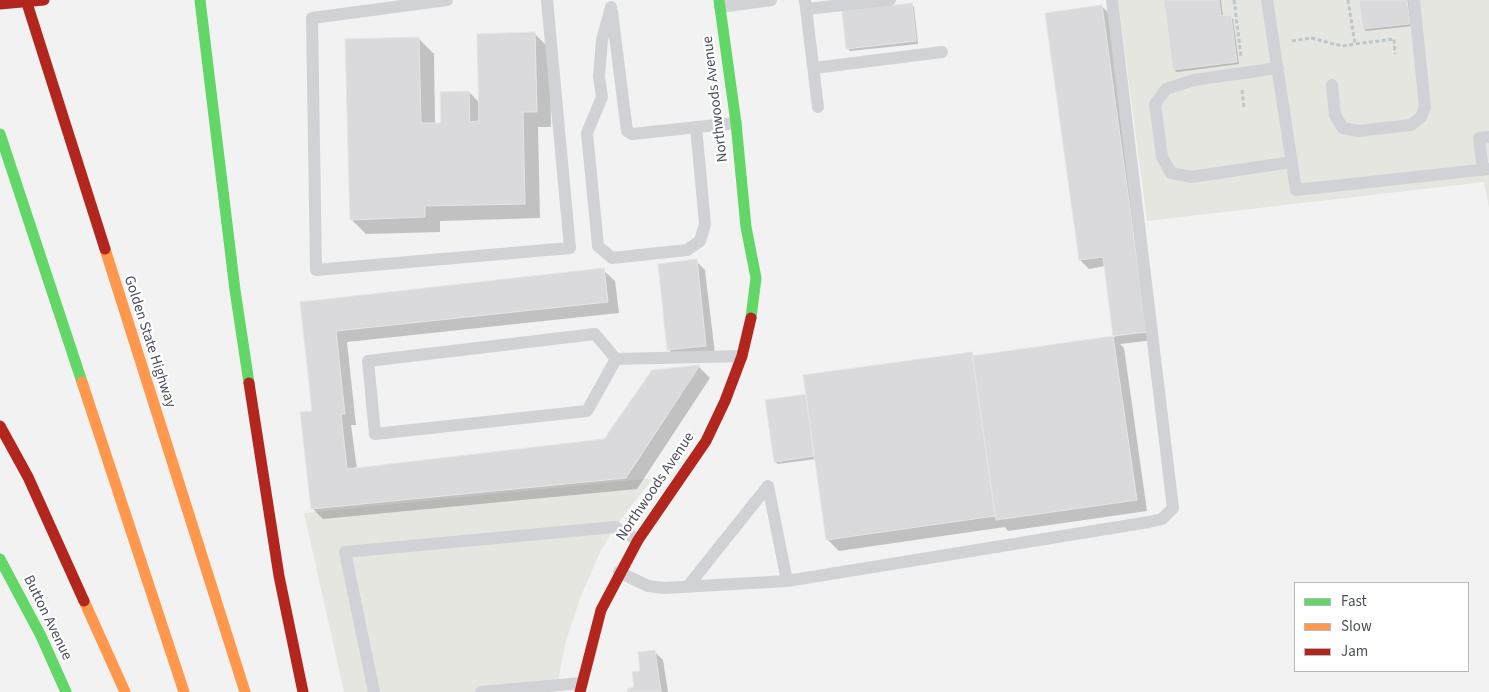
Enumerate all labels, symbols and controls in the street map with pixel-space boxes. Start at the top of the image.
street label: Northwoods Avenue [699,35,733,163]
street label: Golden State Highway [119,274,179,410]
street label: Northwoods Avenue [613,429,699,545]
street label: Button Avenue [19,573,75,663]
legend [1294,582,1469,672]
text: Fast [1341,591,1367,612]
text: Slow [1341,616,1372,637]
text: Jam [1341,641,1368,662]

